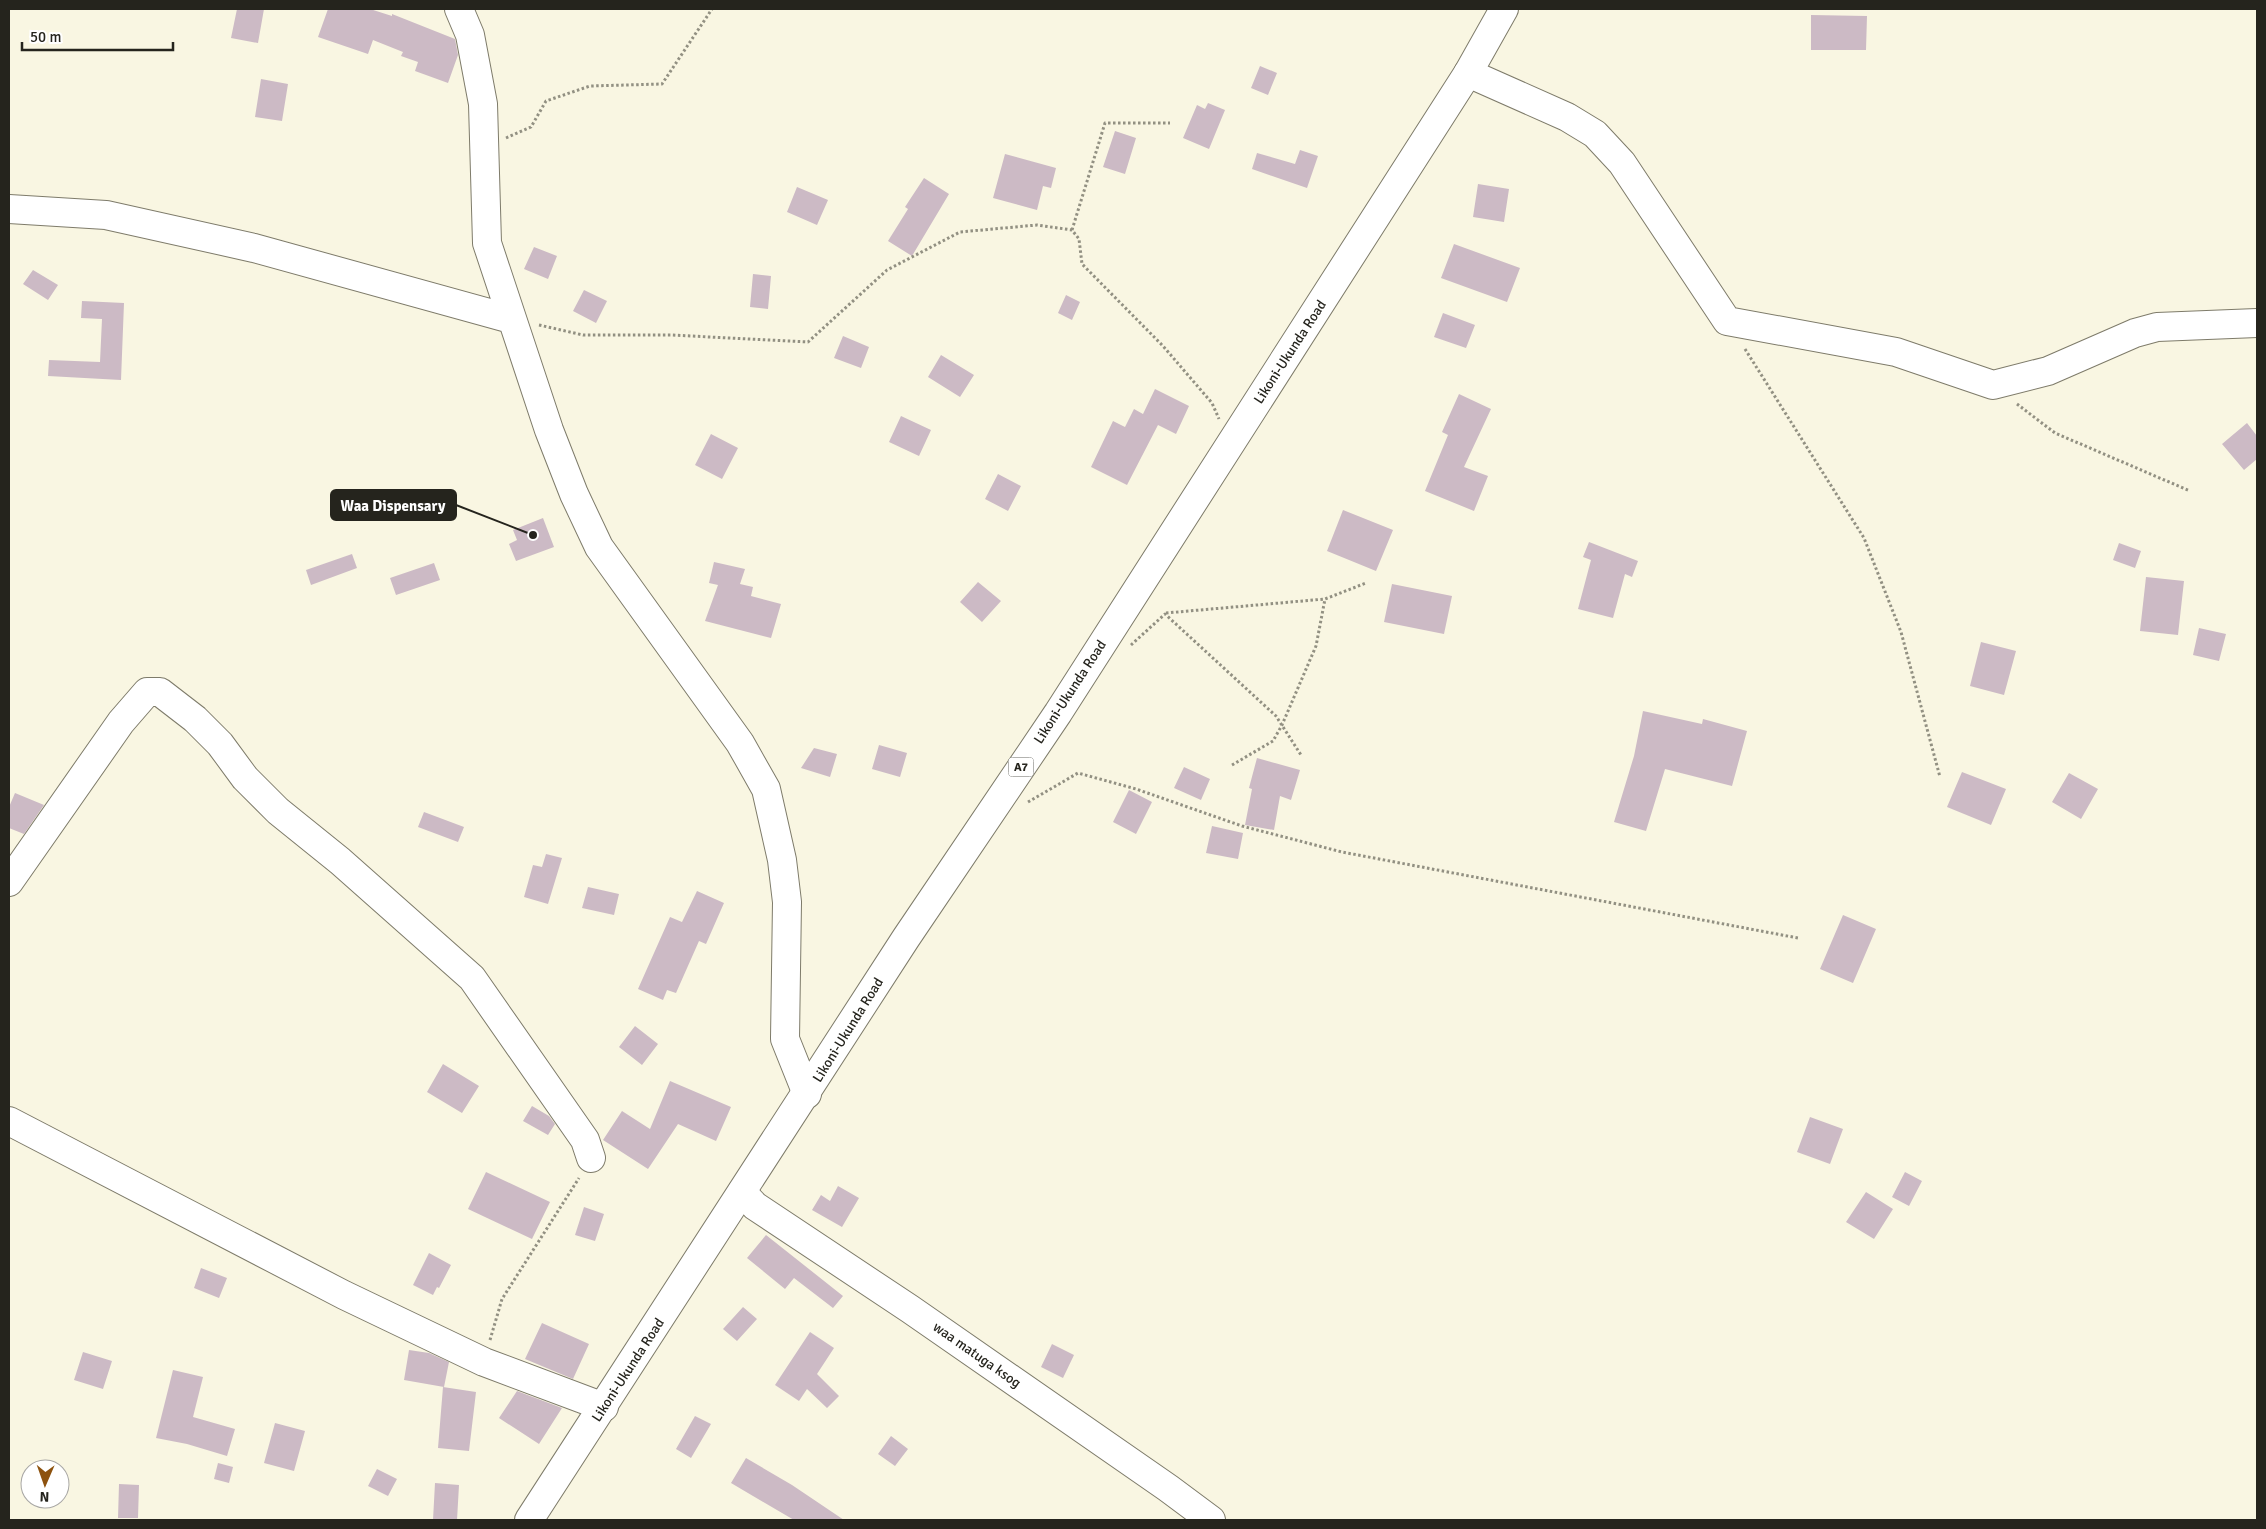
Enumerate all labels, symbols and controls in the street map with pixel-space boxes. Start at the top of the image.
scale bar [22,20,174,52]
text: 50 m [30,28,61,46]
street label: Likoni-Ukunda Road [1250,297,1330,407]
callout: Waa Dispensary [331,490,456,520]
text: Waa Dispensary [341,497,446,515]
street label: Likoni-Ukunda Road [1030,637,1110,747]
road number: A7 [1008,758,1034,776]
street label: Likoni-Ukunda Road [809,975,887,1085]
street label: Likoni-Ukunda Road [588,1315,668,1425]
street label: waa matuga ksog [930,1318,1024,1392]
north arrow [20,1459,70,1509]
text: N [39,1488,50,1505]

